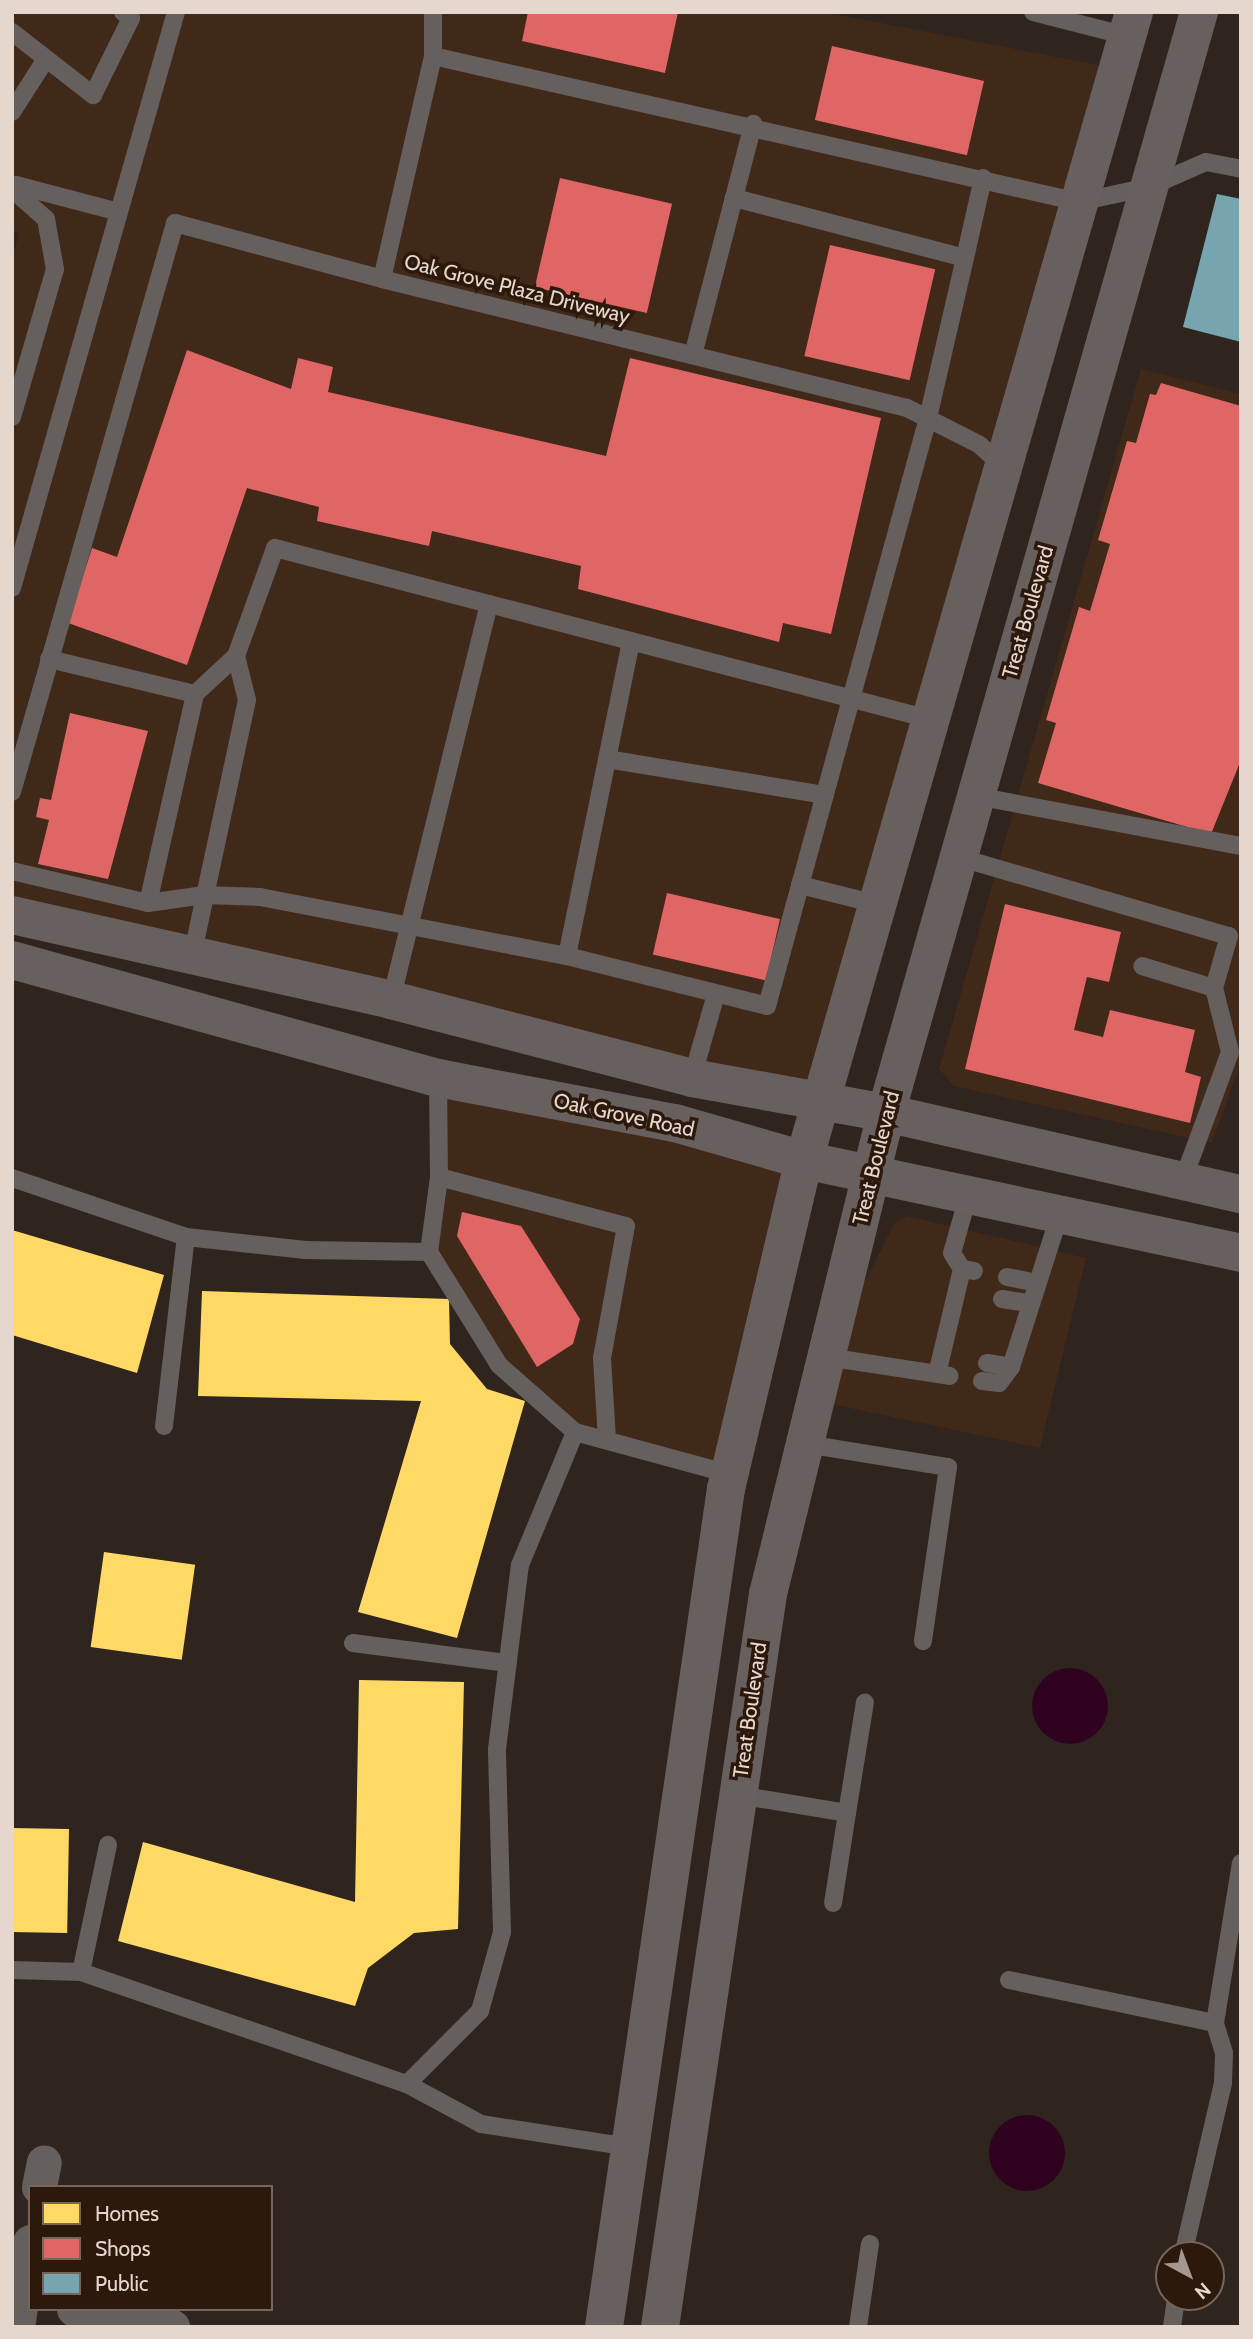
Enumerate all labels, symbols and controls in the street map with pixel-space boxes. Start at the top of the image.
street label: Oak Grove Plaza Driveway [402,249,632,329]
street label: Treat Boulevard [997,543,1059,681]
street label: Oak Grove Road [551,1088,697,1142]
street label: Treat Boulevard [847,1088,905,1228]
street label: Treat Boulevard [728,1640,772,1780]
legend [28,2185,273,2311]
text: Homes [95,2201,159,2226]
text: Shops [95,2236,150,2261]
north arrow [1155,2241,1225,2311]
text: Public [95,2271,149,2296]
text: N [1190,2278,1215,2304]

